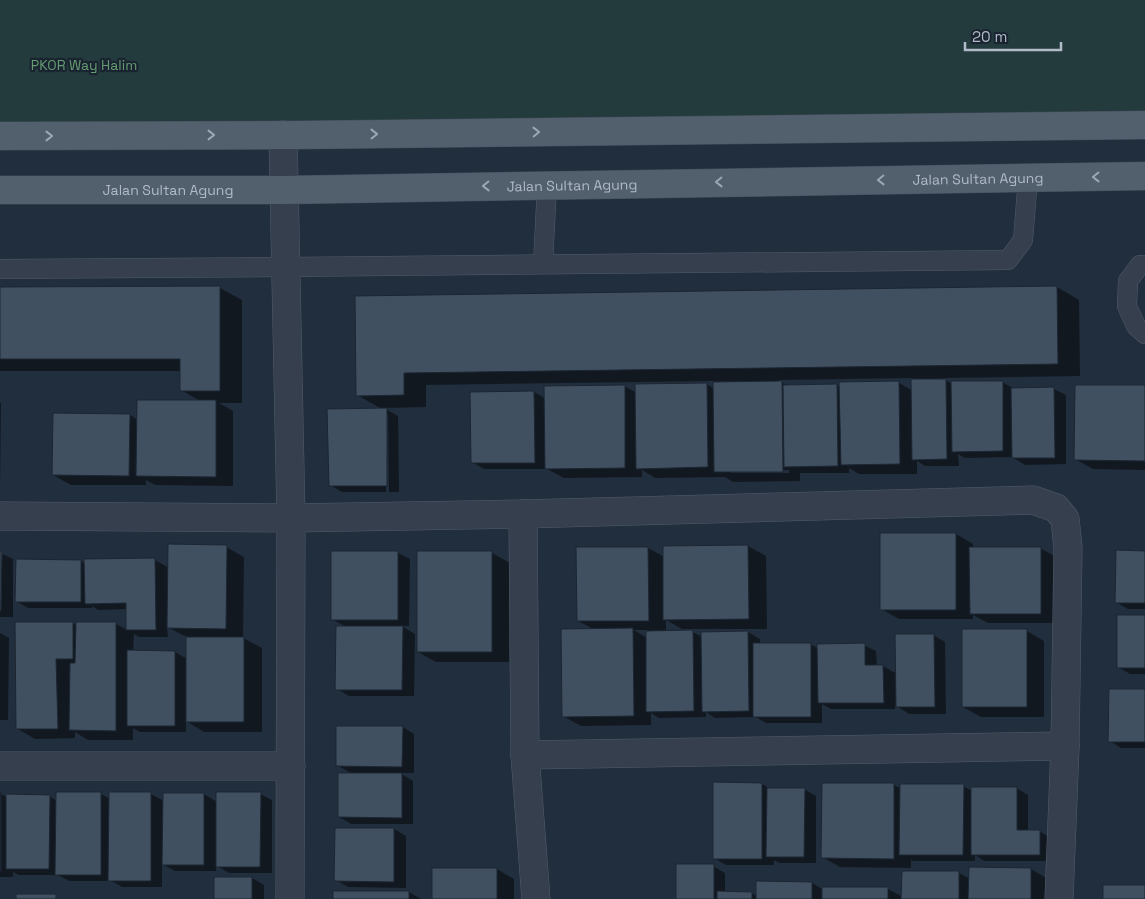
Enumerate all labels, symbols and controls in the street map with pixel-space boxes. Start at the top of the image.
scale bar [965,20,1061,52]
text: 20 m [972,27,1007,46]
park label: PKOR Way Halim [31,56,137,74]
one-way arrow [532,127,540,137]
one-way arrow [370,129,378,139]
one-way arrow [208,130,215,140]
one-way arrow [45,131,53,141]
street label: Jalan Sultan Agung [912,169,1043,189]
one-way arrow [1092,172,1100,182]
street label: Jalan Sultan Agung [506,175,638,195]
one-way arrow [877,175,885,185]
one-way arrow [715,177,722,187]
street label: Jalan Sultan Agung [103,181,233,199]
one-way arrow [482,181,490,191]

